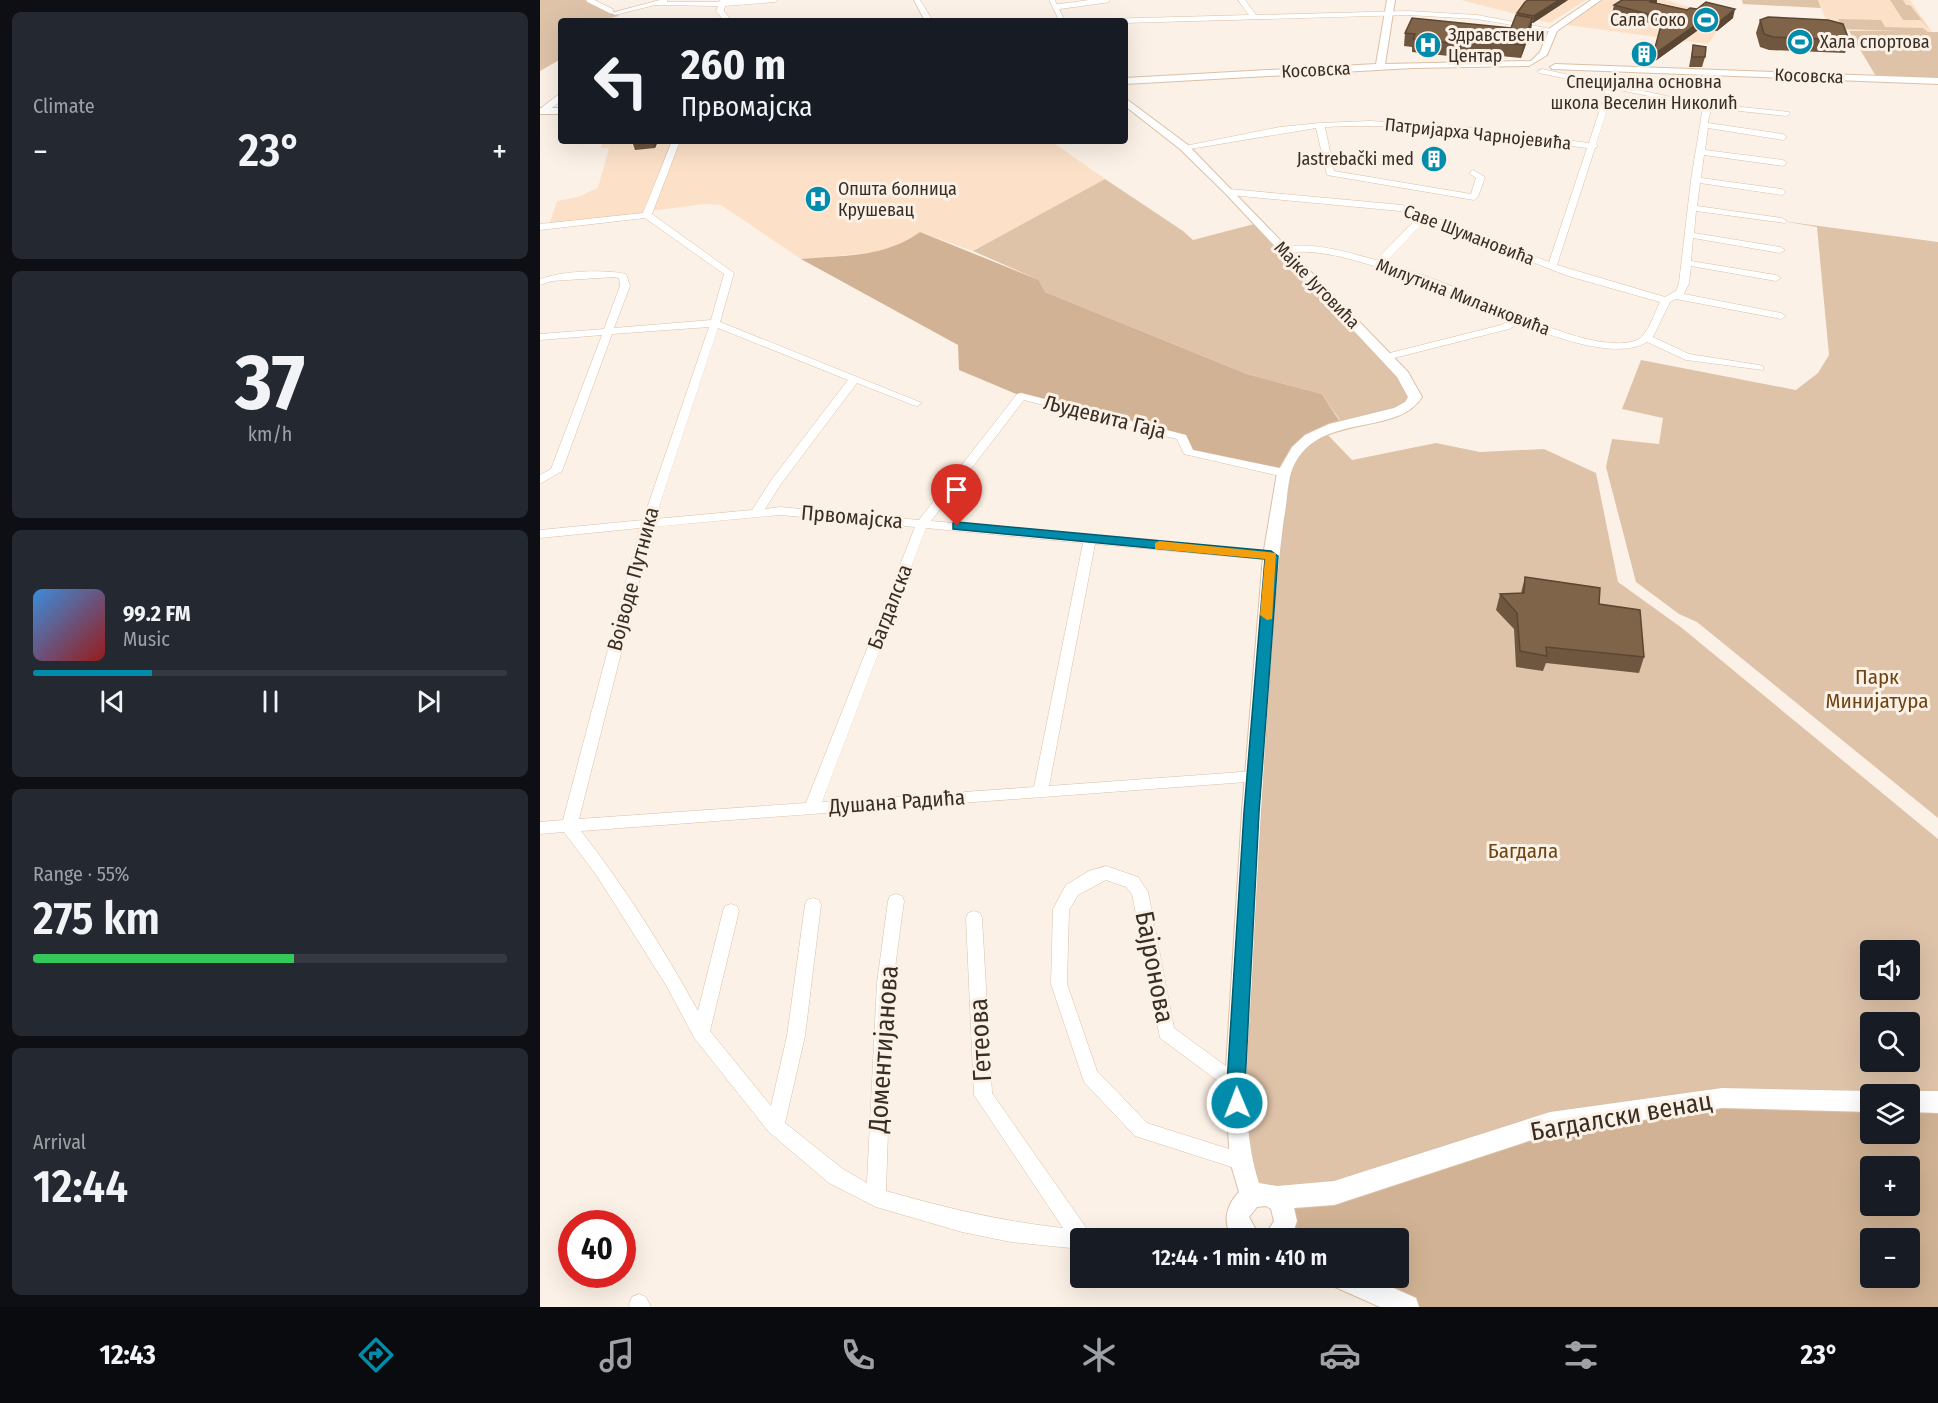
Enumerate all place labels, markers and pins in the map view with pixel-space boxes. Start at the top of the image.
sports icon: Сала Соко [1691,5,1721,35]
place label: Сала Соко [1610,9,1686,31]
place label: Здравствени Центар [1448,24,1545,67]
sports icon: Хала спортова [1785,27,1815,57]
hospital icon: Здравствени Центар [1413,30,1443,60]
place label: Хала спортова [1820,31,1930,53]
building icon: Специјална основна школа Веселин Николић [1629,39,1659,69]
place label: Специјална основна школа Веселин Николић [1551,71,1737,114]
building icon: Jastrebački med [1419,144,1449,174]
place label: Jastrebački med [1297,148,1414,170]
place label: Општа болница Крушевац [838,178,957,221]
hospital icon: Општа болница Крушевац [803,184,833,214]
pin [931,464,982,526]

